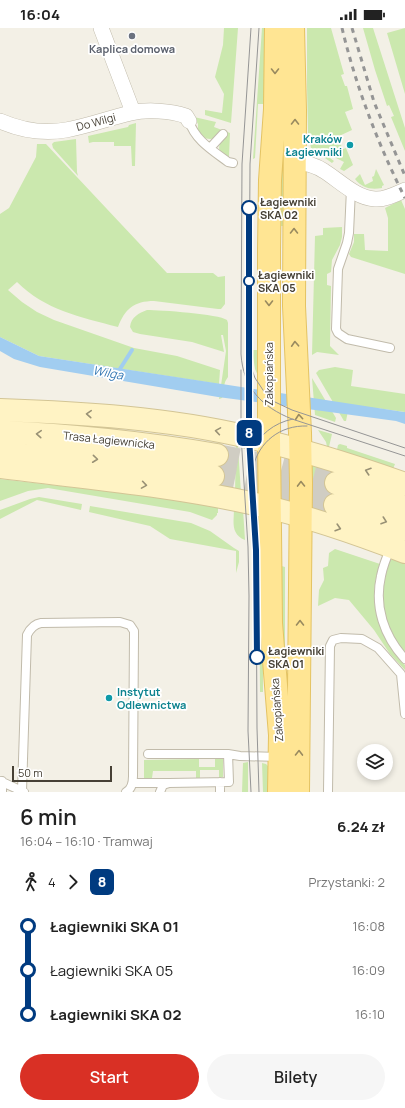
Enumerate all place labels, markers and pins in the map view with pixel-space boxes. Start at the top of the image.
marker: Kaplica domowa [127,31,137,41]
place label: Kaplica domowa [89,41,175,56]
place label: Kraków Łagiewniki [286,131,342,159]
marker: Kraków Łagiewniki [345,140,355,150]
place label: Łagiewniki SKA 02 [260,194,316,222]
marker: Łagiewniki SKA 02 [241,200,257,216]
place label: Łagiewniki SKA 05 [258,267,314,295]
marker: Łagiewniki SKA 05 [243,275,255,287]
place label: Łagiewniki SKA 01 [268,643,324,671]
marker: Łagiewniki SKA 01 [249,649,265,665]
place label: Instytut Odlewnictwa [117,684,186,712]
marker: Instytut Odlewnictwa [104,693,114,703]

